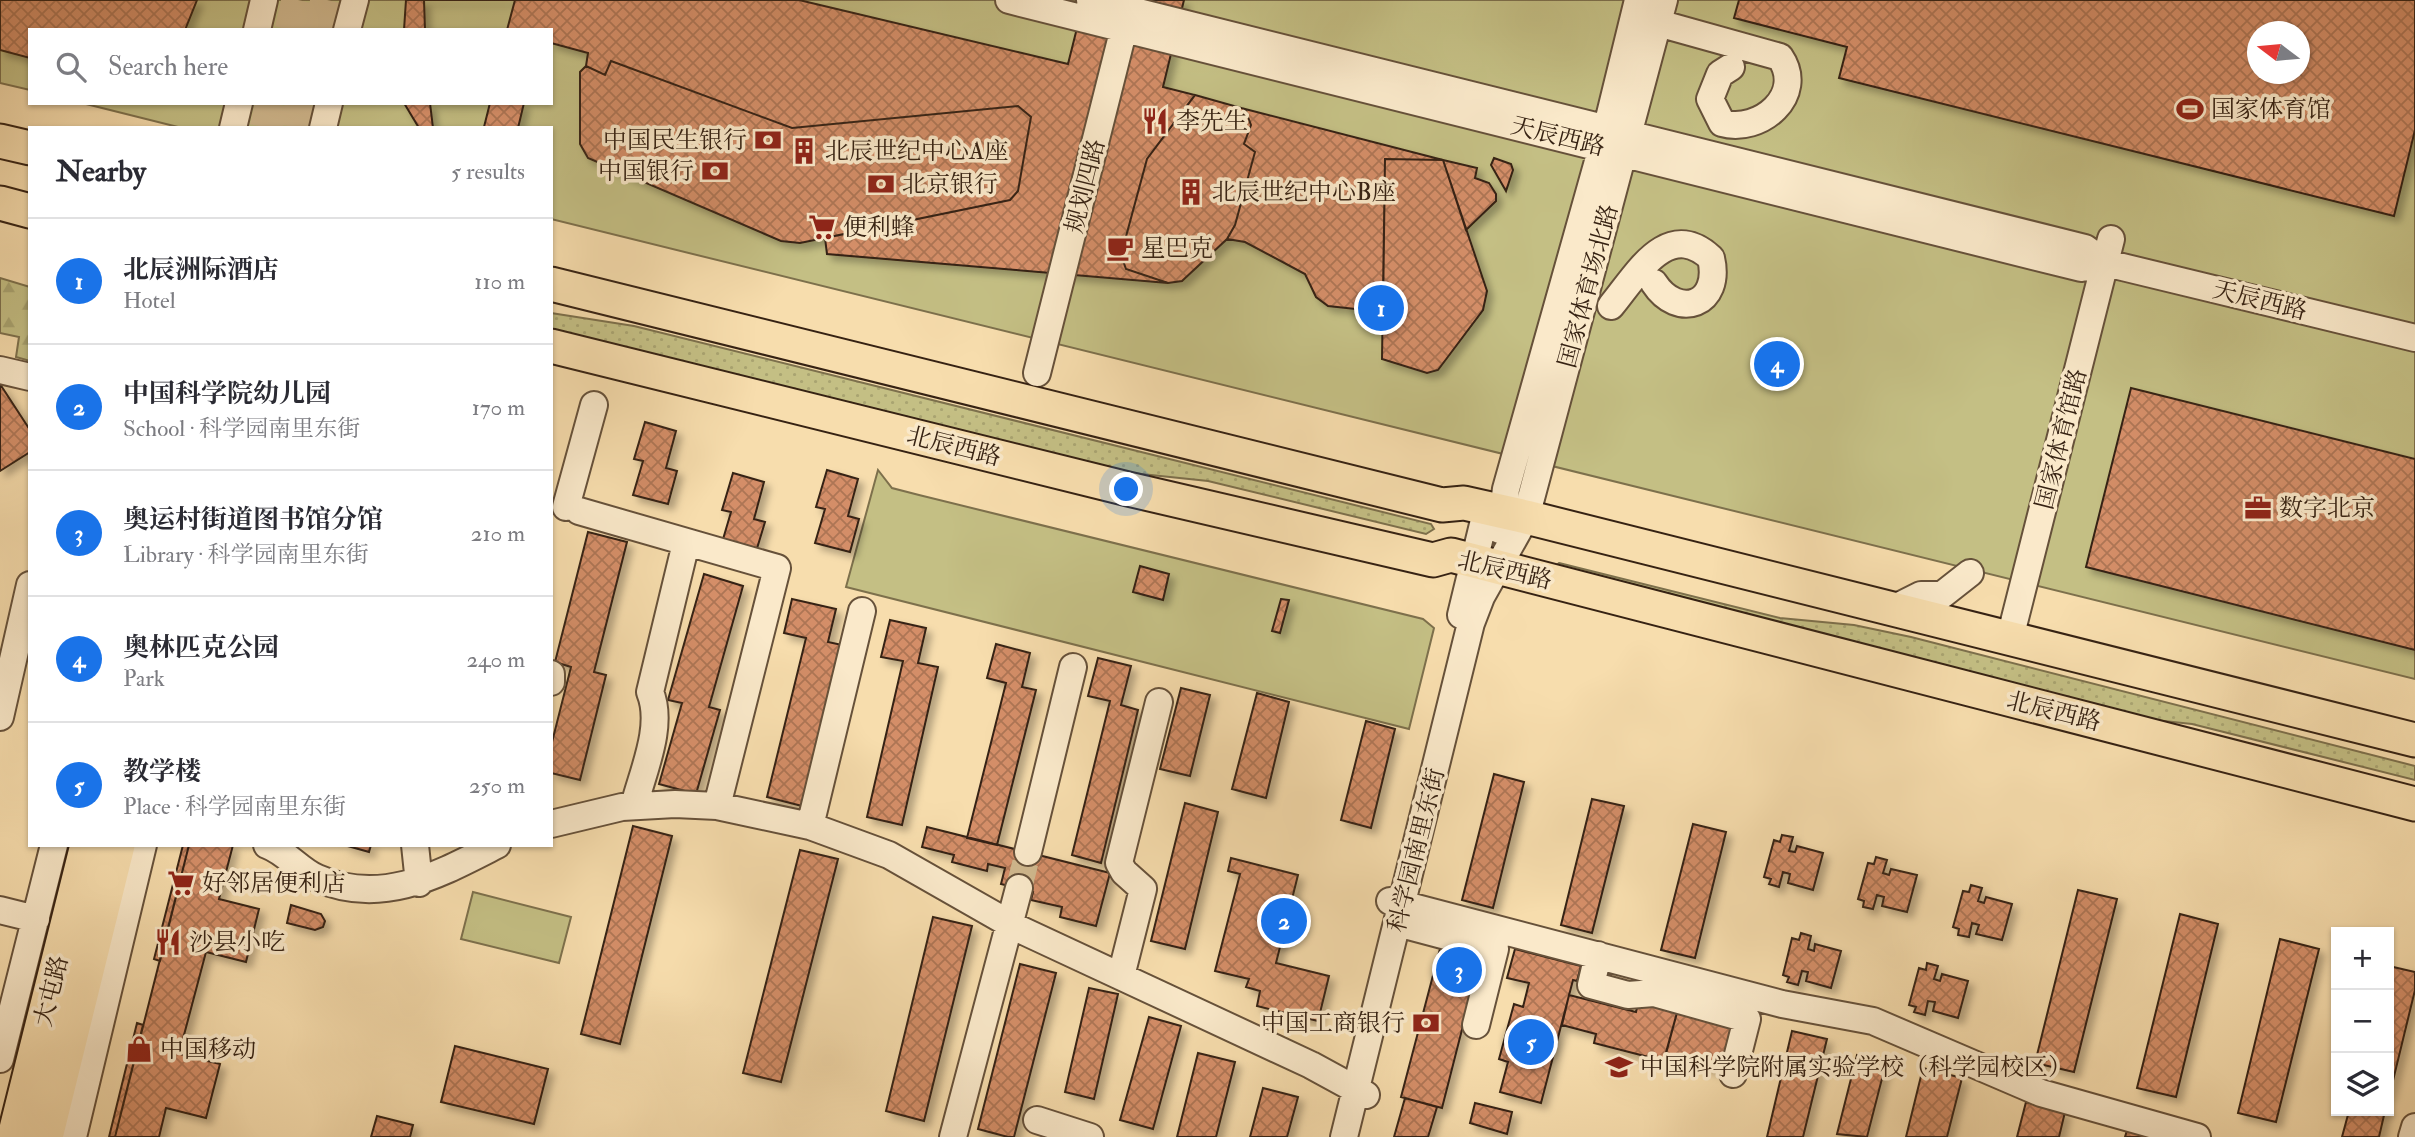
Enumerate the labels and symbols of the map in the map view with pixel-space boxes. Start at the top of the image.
north arrow [2247,21,2310,84]
sports icon: 国家体育馆 [2175,94,2205,124]
place label: 国家体育馆 [2211,94,2331,125]
restaurant icon: 李先生 [1140,106,1170,136]
place label: 李先生 [1176,106,1248,137]
street label: 天辰西路 [1508,110,1608,163]
place label: 中国民生银行 [603,125,747,156]
bank icon: 中国民生银行 [753,125,783,155]
building icon: 北辰世纪中心A座 [789,136,819,166]
place label: 北辰世纪中心A座 [825,136,1008,167]
street label: 规划四路 [1059,136,1112,236]
place label: 中国银行 [598,156,694,187]
bank icon: 中国银行 [700,156,730,186]
bank icon: 北京银行 [866,169,896,199]
place label: 北京银行 [902,169,998,200]
building icon: 北辰世纪中心B座 [1176,177,1206,207]
place label: 北辰世纪中心B座 [1212,177,1396,208]
street label: 国家体育场北路 [1552,201,1625,371]
supermarket icon: 便利蜂 [807,212,837,242]
place label: 便利蜂 [843,212,915,243]
cafe icon: 星巴克 [1105,233,1135,263]
place label: 星巴克 [1141,233,1213,264]
street label: 天辰西路 [2210,274,2310,327]
pin: 1 [1358,282,1404,334]
pin: 4 [1754,338,1800,390]
street label: 国家体育馆路 [2029,366,2094,513]
street label: 北辰西路 [904,420,1004,473]
your location [1109,472,1143,506]
office icon: 数字北京 [2243,493,2273,523]
place label: 数字北京 [2279,493,2375,524]
street label: 北辰西路 [1455,545,1555,596]
street label: 北辰西路 [2004,685,2104,738]
street label: 科学园南里东街 [1381,765,1452,935]
supermarket icon: 好邻居便利店 [166,868,196,898]
place label: 好邻居便利店 [202,868,346,899]
pin: 2 [1261,895,1307,947]
restaurant icon: 沙县小吃 [153,927,183,957]
place label: 沙县小吃 [189,927,285,958]
pin: 3 [1436,944,1482,996]
street label: 大屯路 [28,952,75,1030]
place label: 中国工商银行 [1261,1008,1405,1039]
bank icon: 中国工商银行 [1411,1008,1441,1038]
pin: 5 [1508,1016,1554,1068]
shop icon: 中国移动 [124,1034,154,1064]
place label: 中国移动 [160,1034,256,1065]
school or university icon: 中国科学院附属实验学校（科学园校区） [1604,1052,1634,1082]
place label: 中国科学院附属实验学校（科学园校区） [1640,1052,2072,1083]

